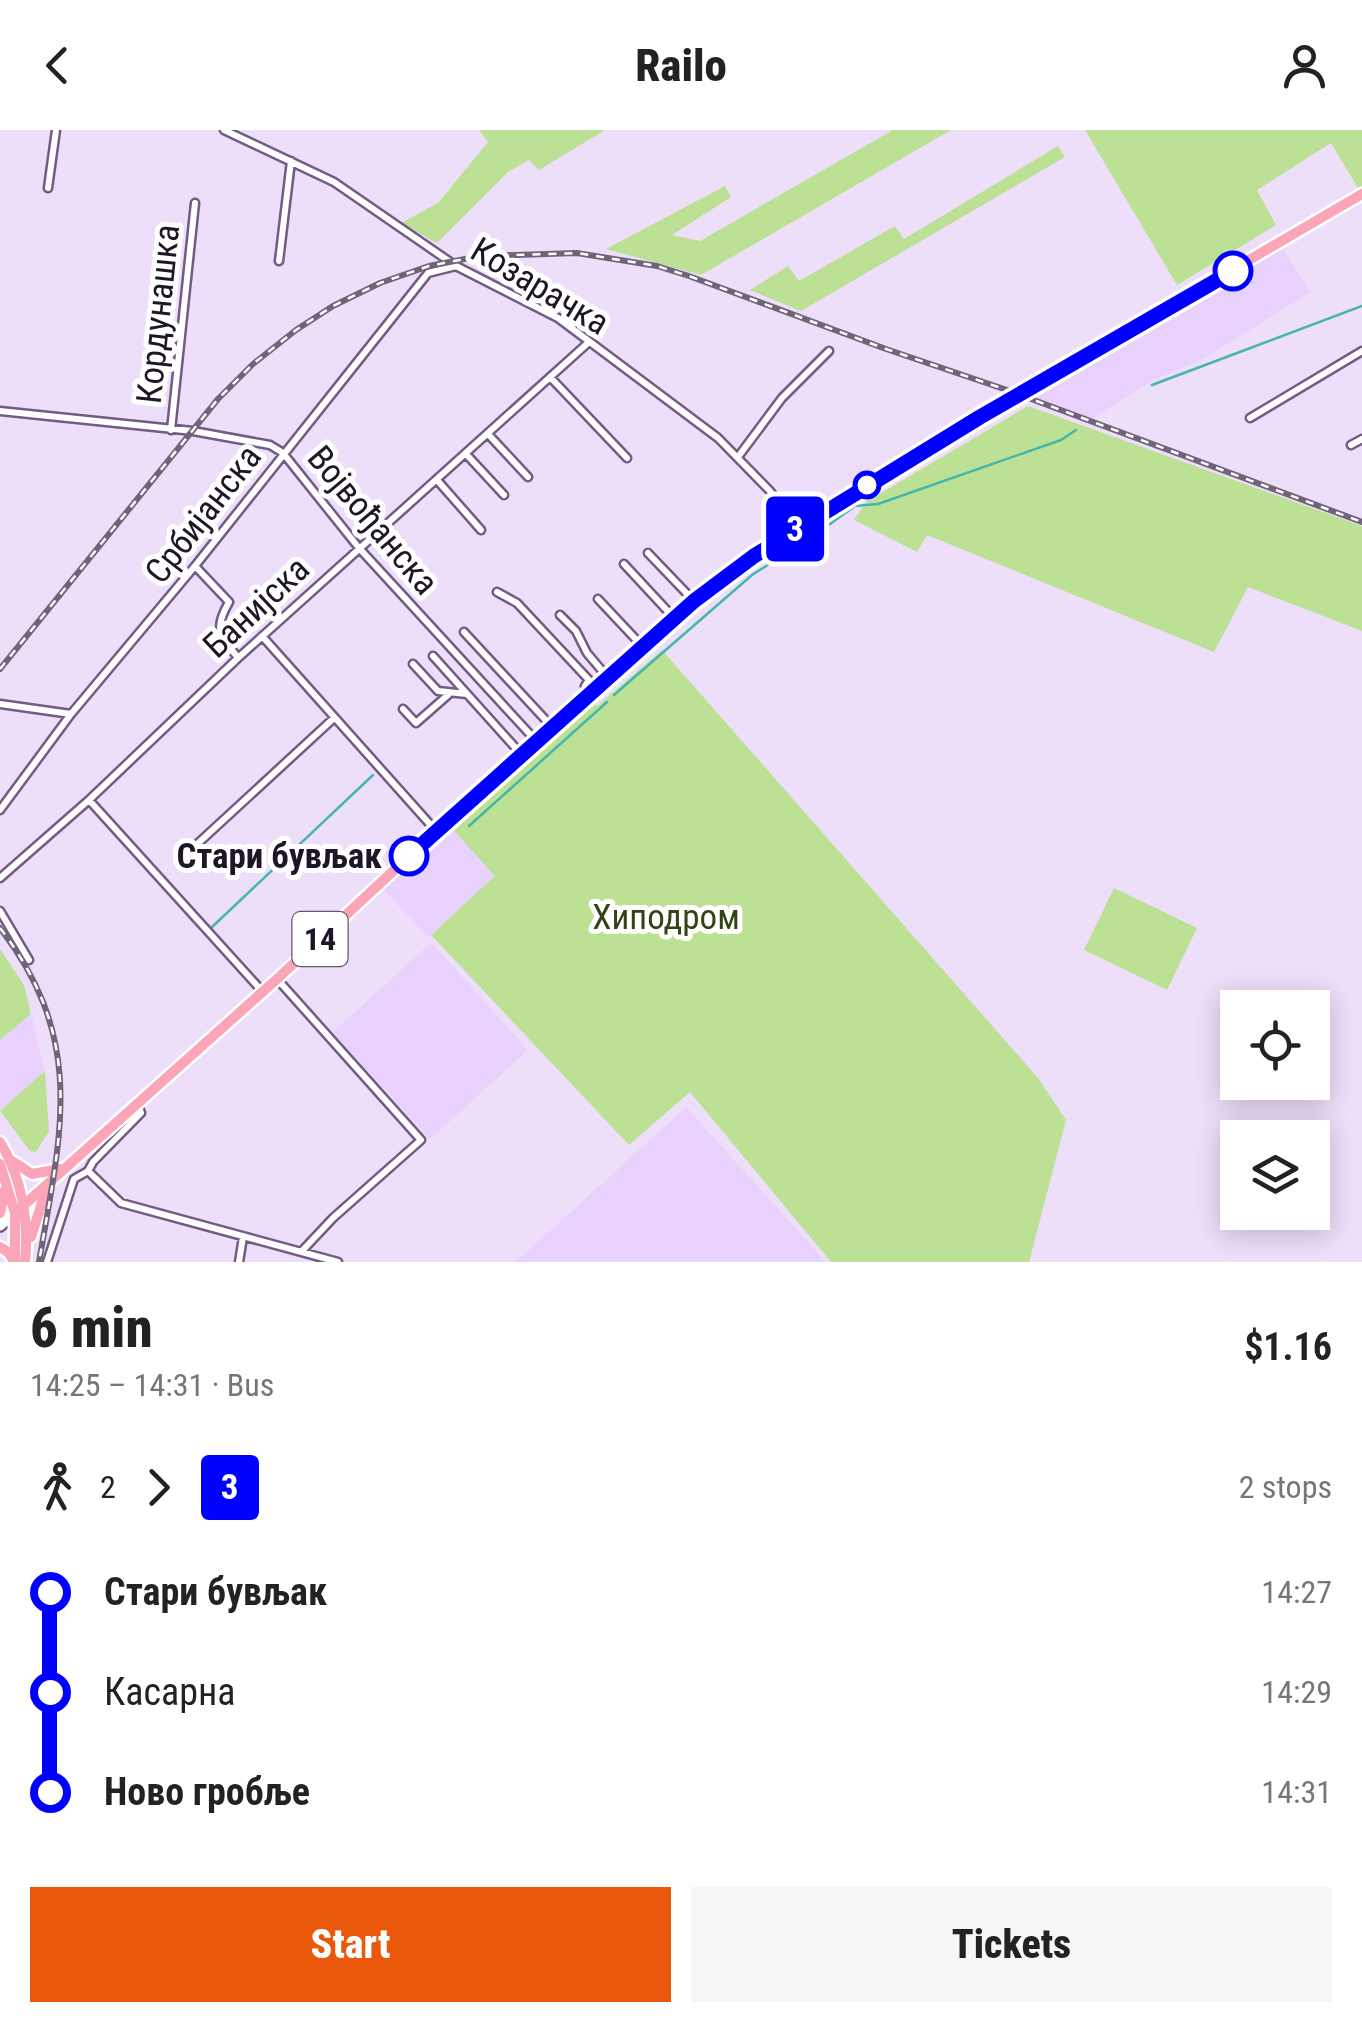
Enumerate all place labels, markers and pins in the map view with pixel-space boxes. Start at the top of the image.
unlabelled marker [1214,252,1252,290]
unlabelled marker [854,472,880,498]
place label: Стари бувљак [176,836,382,877]
marker: Стари бувљак [390,837,428,875]

